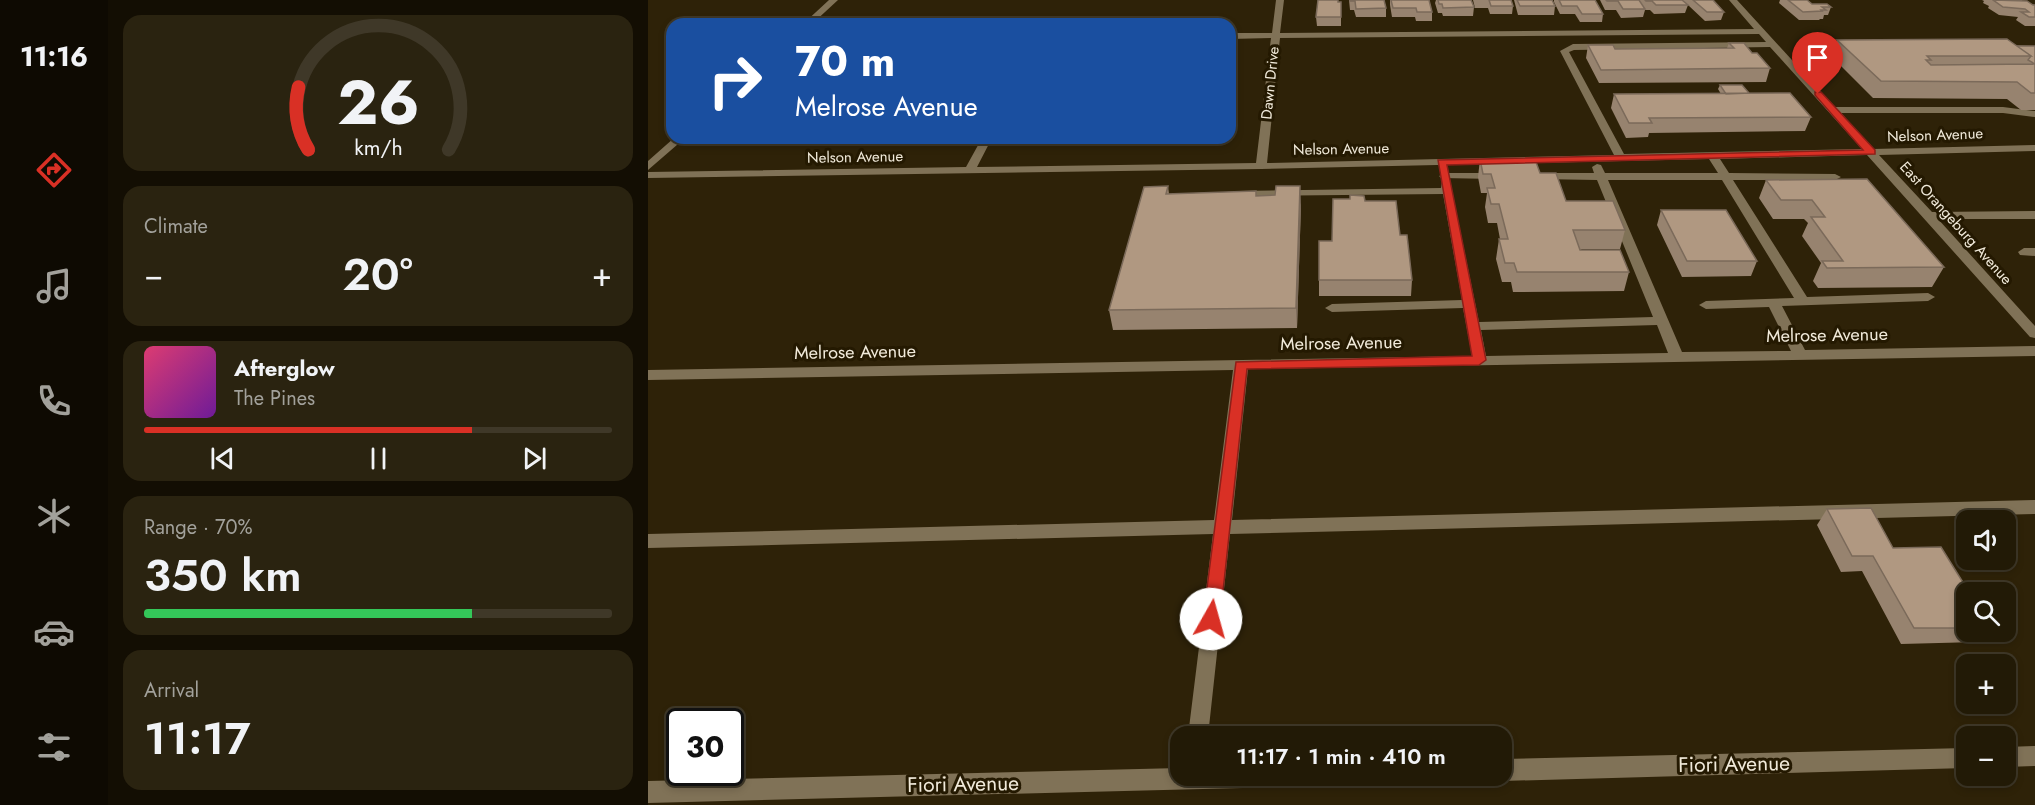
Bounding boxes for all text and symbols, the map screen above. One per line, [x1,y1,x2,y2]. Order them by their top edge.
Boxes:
text: 70 m [795,31,895,92]
pin [1792,32,1843,94]
text: 11:16 [20,37,88,76]
icon: arrive [1801,41,1834,74]
icon: right [696,42,774,120]
street label: Dawn Drive [1255,45,1285,121]
text: 26 [337,57,419,147]
text: Melrose Avenue [795,87,978,126]
street label: Nelson Avenue [1887,122,1984,148]
text: km/h [354,132,402,163]
street label: Nelson Avenue [1293,137,1390,161]
street label: Nelson Avenue [807,145,904,169]
icon: directions [33,149,75,191]
street label: East Orangeburg Avenue [1895,157,2018,290]
text: Climate [144,212,208,241]
text: 20° [342,242,413,307]
text: − [144,251,163,298]
text: + [592,251,612,298]
icon: music [33,265,75,307]
street label: Melrose Avenue [1766,321,1888,349]
street label: Melrose Avenue [1280,329,1402,357]
street label: Melrose Avenue [794,338,916,366]
text: Afterglow [234,352,335,384]
icon: phone [33,380,75,422]
text: The Pines [234,384,315,413]
icon: previous [206,442,239,475]
icon: pause [362,442,395,475]
icon: next [518,442,551,475]
icon: climate [33,495,75,537]
map controls [1956,510,2016,786]
button: sound [1956,510,2016,570]
text: Range · 70% [144,513,253,542]
text: 350 km [144,543,302,608]
button: search [1956,582,2016,642]
position arrow [1179,587,1243,651]
icon: car [33,611,75,653]
button: + [1956,654,2016,714]
text: Arrival [144,676,199,705]
text: 11:17 [144,706,251,771]
speed limit sign: 30 [666,708,744,786]
icon: filters [33,726,75,768]
button: − [1956,726,2016,786]
text: 11:17 · 1 min · 410 m [1236,740,1446,772]
street label: Fiori Avenue [1678,748,1790,780]
street label: Fiori Avenue [907,768,1019,800]

